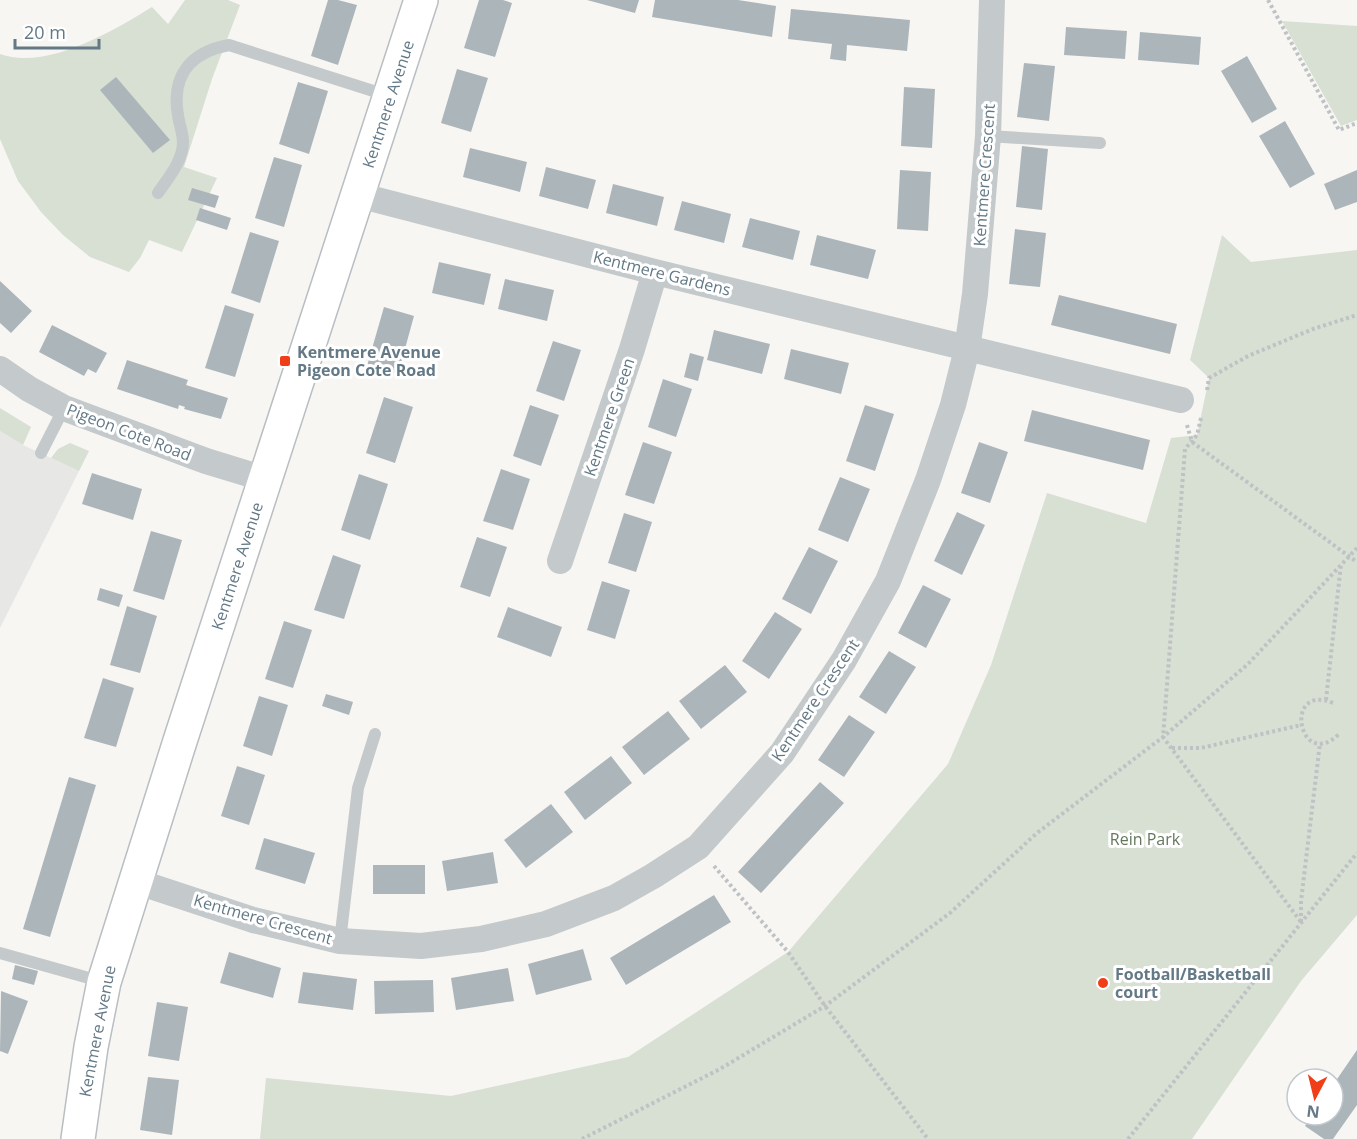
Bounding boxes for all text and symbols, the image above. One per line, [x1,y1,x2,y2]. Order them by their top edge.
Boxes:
scale bar [15,12,99,50]
text: 20 m [24,20,66,44]
street label: Kentmere Avenue [357,37,419,171]
street label: Kentmere Crescent [968,103,1000,247]
street label: Kentmere Gardens [591,245,733,301]
place label: Kentmere Avenue Pigeon Cote Road [297,341,441,381]
marker: Kentmere Avenue Pigeon Cote Road [278,354,292,368]
street label: Kentmere Green [578,355,640,479]
street label: Pigeon Cote Road [64,398,194,466]
street label: Kentmere Avenue [206,499,268,633]
street label: Kentmere Crescent [766,634,864,765]
park label: Rein Park [1110,828,1181,850]
street label: Kentmere Crescent [191,889,335,949]
street label: Kentmere Avenue [73,963,121,1099]
place label: Football/Basketball court [1115,963,1271,1003]
marker: Football/Basketball court [1096,976,1110,990]
north arrow [1285,1067,1345,1127]
text: N [1305,1100,1321,1124]

